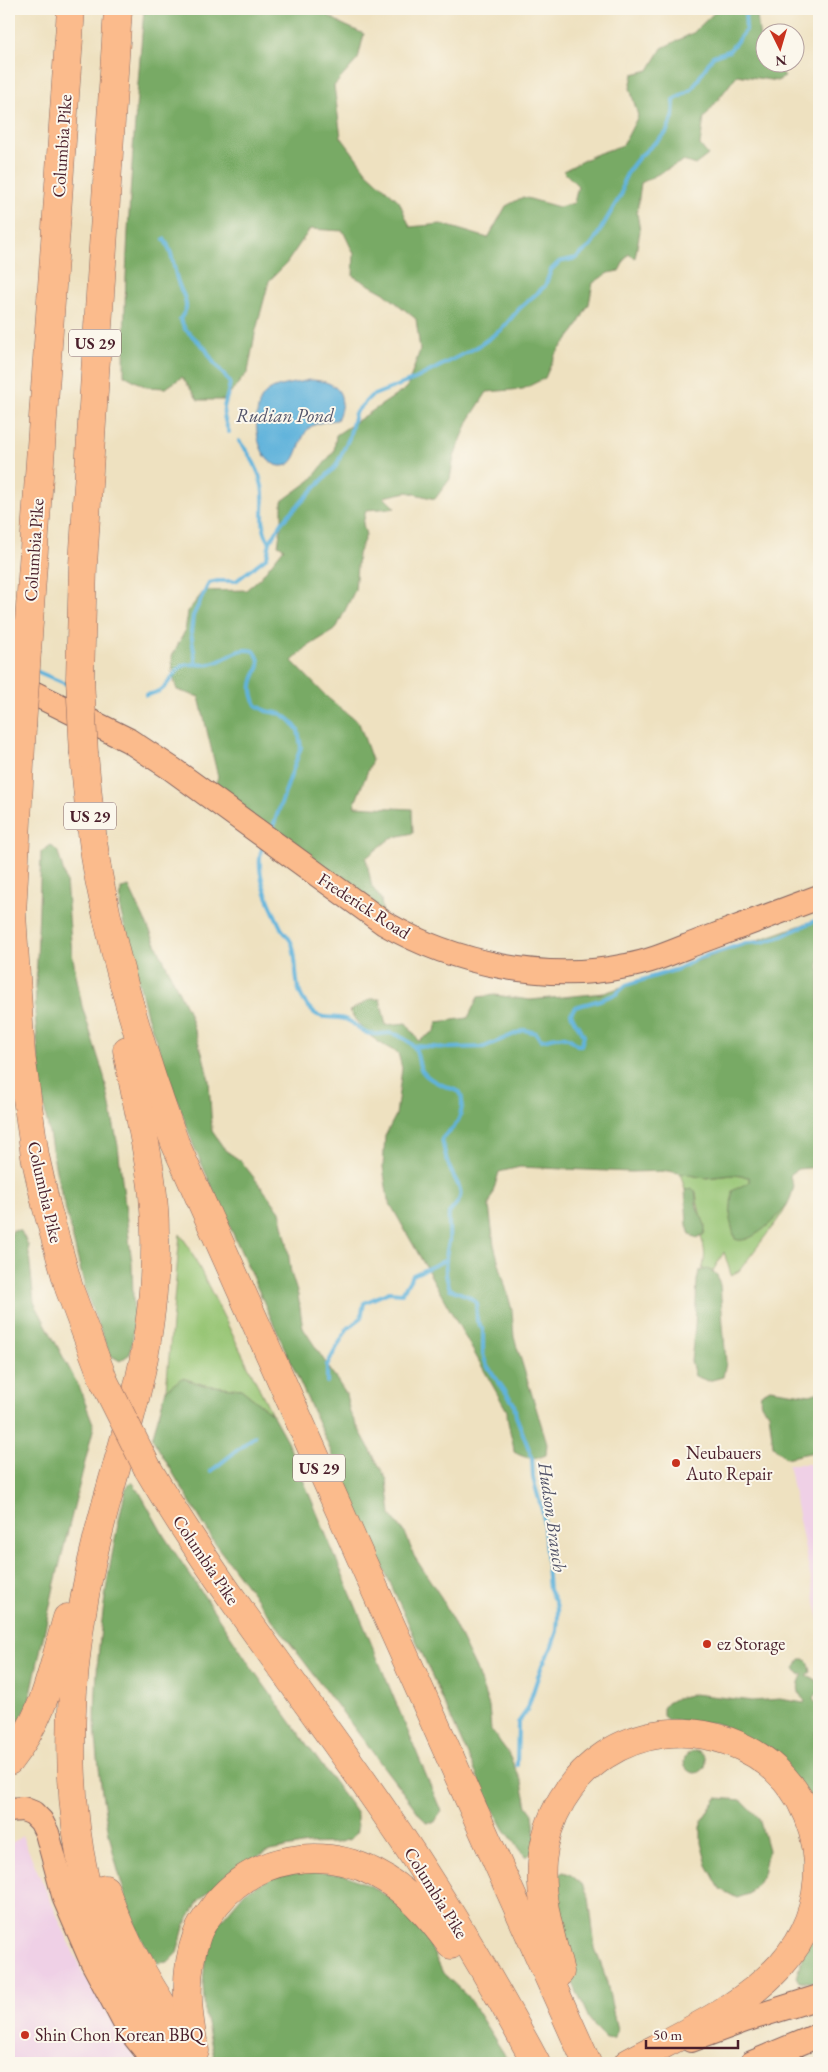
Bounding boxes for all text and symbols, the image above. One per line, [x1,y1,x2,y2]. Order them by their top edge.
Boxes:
north arrow [756,22,806,72]
text: N [774,51,788,70]
street label: Columbia Pike [46,94,77,198]
road number: US 29 [69,329,121,356]
water label: Rudian Pond [236,403,334,428]
street label: Columbia Pike [18,498,49,602]
road number: US 29 [64,802,116,829]
street label: Frederick Road [314,867,416,944]
street label: Columbia Pike [23,1139,68,1245]
place label: Neubauers Auto Repair [685,1441,773,1485]
road number: US 29 [293,1455,345,1482]
marker: Neubauers Auto Repair [670,1457,682,1469]
water label: Hudson Branch [532,1459,573,1574]
street label: Columbia Pike [168,1510,245,1609]
place label: ez Storage [717,1632,785,1655]
marker: ez Storage [701,1638,713,1650]
street label: Columbia Pike [399,1843,474,1943]
scale bar [646,2017,738,2049]
place label: Shin Chon Korean BBQ [35,2023,206,2046]
text: 50 m [653,2025,682,2044]
marker: Shin Chon Korean BBQ [19,2029,31,2041]

